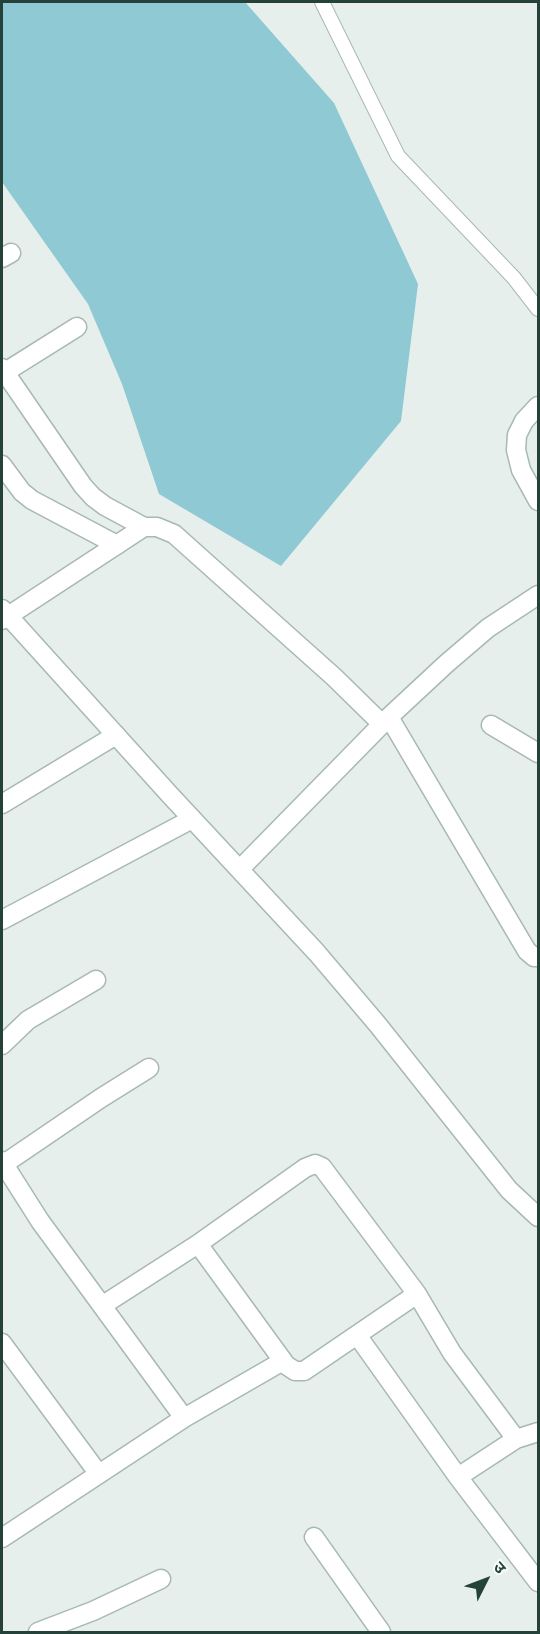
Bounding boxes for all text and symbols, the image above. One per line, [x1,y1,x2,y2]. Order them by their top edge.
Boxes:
north arrow [456,1550,516,1610]
text: उ [489,1558,510,1578]

